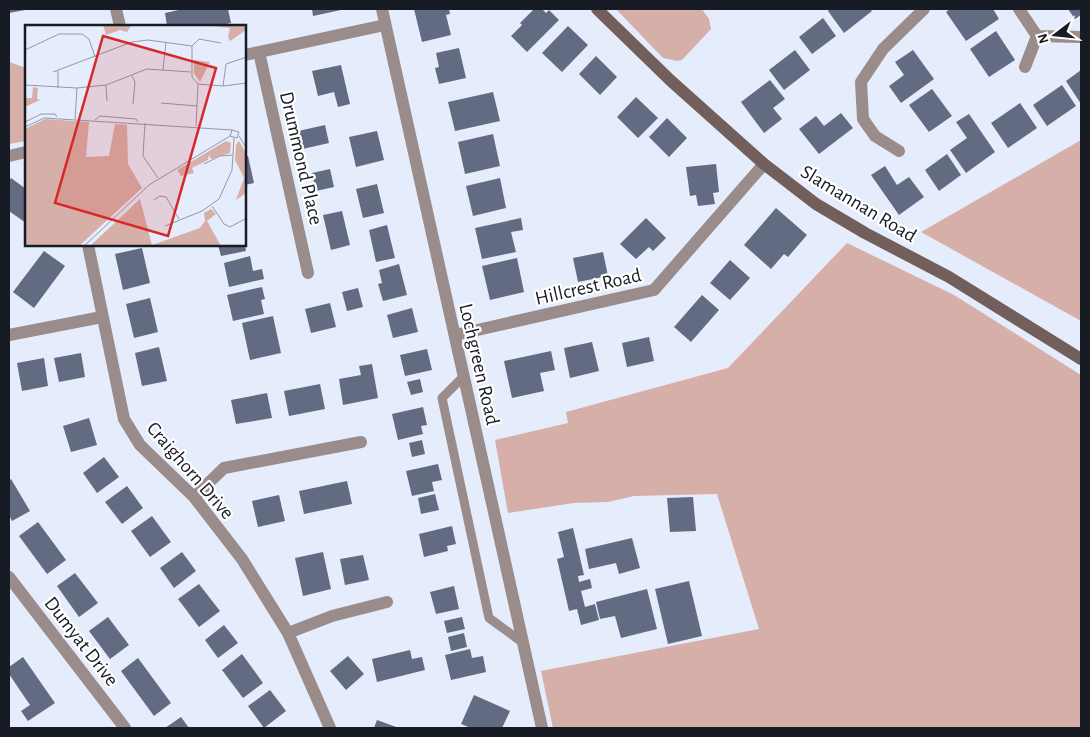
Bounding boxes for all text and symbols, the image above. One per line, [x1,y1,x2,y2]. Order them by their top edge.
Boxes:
north arrow [1030,10,1080,60]
inset map [25,25,246,246]
text: N [1035,32,1052,45]
street label: Drummond Place [276,90,326,227]
street label: Slamannan Road [797,162,920,246]
street label: Hillcrest Road [533,265,643,309]
street label: Lochgreen Road [455,302,503,427]
street label: Craighorn Drive [143,418,238,523]
street label: Dumyat Drive [40,593,122,690]

